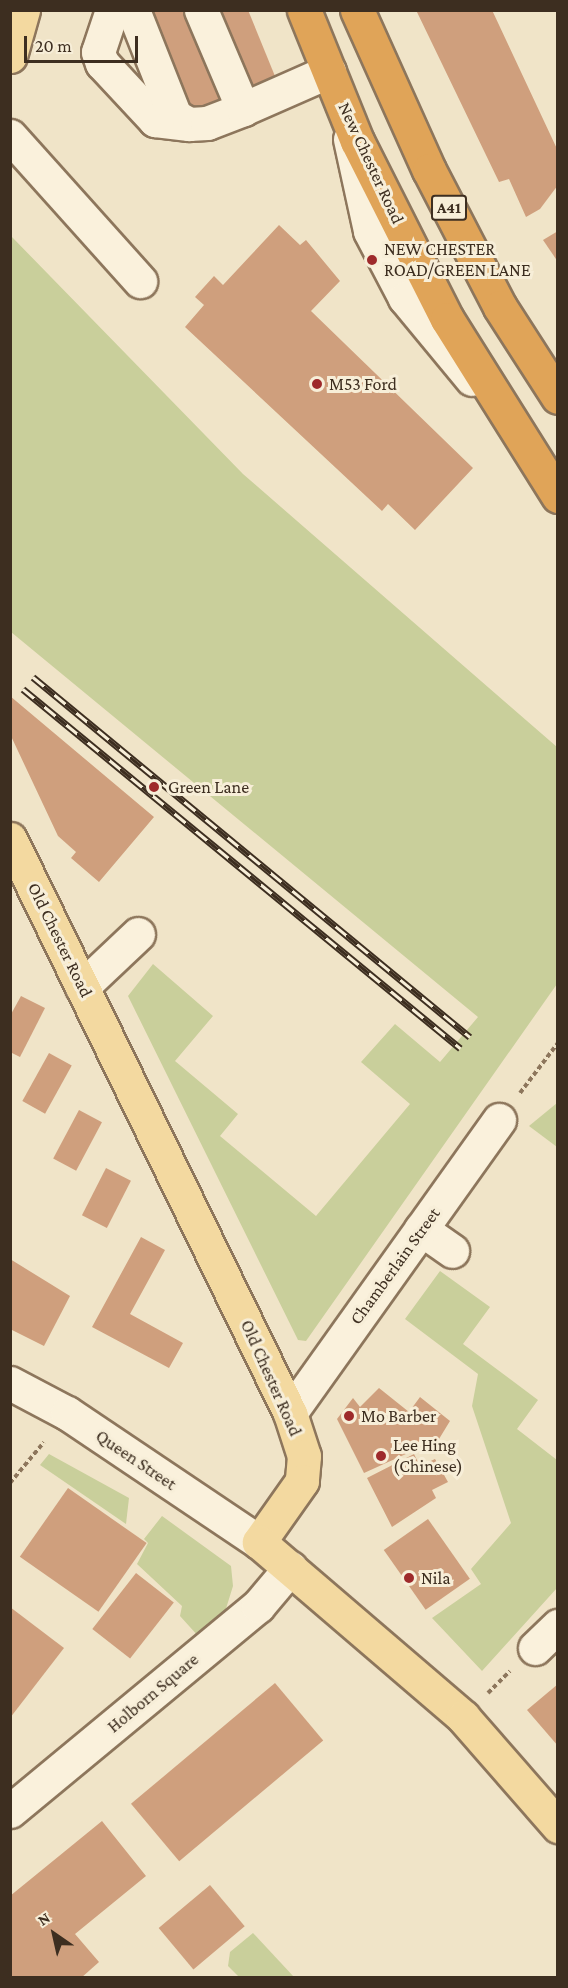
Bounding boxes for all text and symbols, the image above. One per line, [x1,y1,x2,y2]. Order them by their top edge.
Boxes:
scale bar [27,24,141,62]
text: 20 m [35,36,72,56]
street label: New Chester Road [333,99,409,227]
road number: A41 [431,195,467,221]
place label: NEW CHESTER ROAD/GREEN LANE [384,239,531,282]
marker: NEW CHESTER ROAD/GREEN LANE [365,253,379,267]
place label: M53 Ford [329,373,397,395]
marker: M53 Ford [310,377,324,391]
place label: Green Lane [168,776,249,798]
marker: Green Lane [145,778,163,796]
street label: Old Chester Road [23,879,97,1001]
street label: Chamberlain Street [345,1203,445,1329]
street label: Old Chester Road [236,1317,306,1439]
place label: Mo Barber [361,1405,436,1427]
marker: Mo Barber [342,1409,356,1423]
street label: Queen Street [92,1425,180,1495]
place label: Lee Hing (Chinese) [393,1435,463,1478]
marker: Lee Hing (Chinese) [374,1449,388,1463]
place label: Nila [421,1567,451,1589]
marker: Nila [402,1571,416,1585]
street label: Holborn Square [103,1649,203,1737]
north arrow [24,1904,84,1964]
text: N [34,1909,53,1929]

